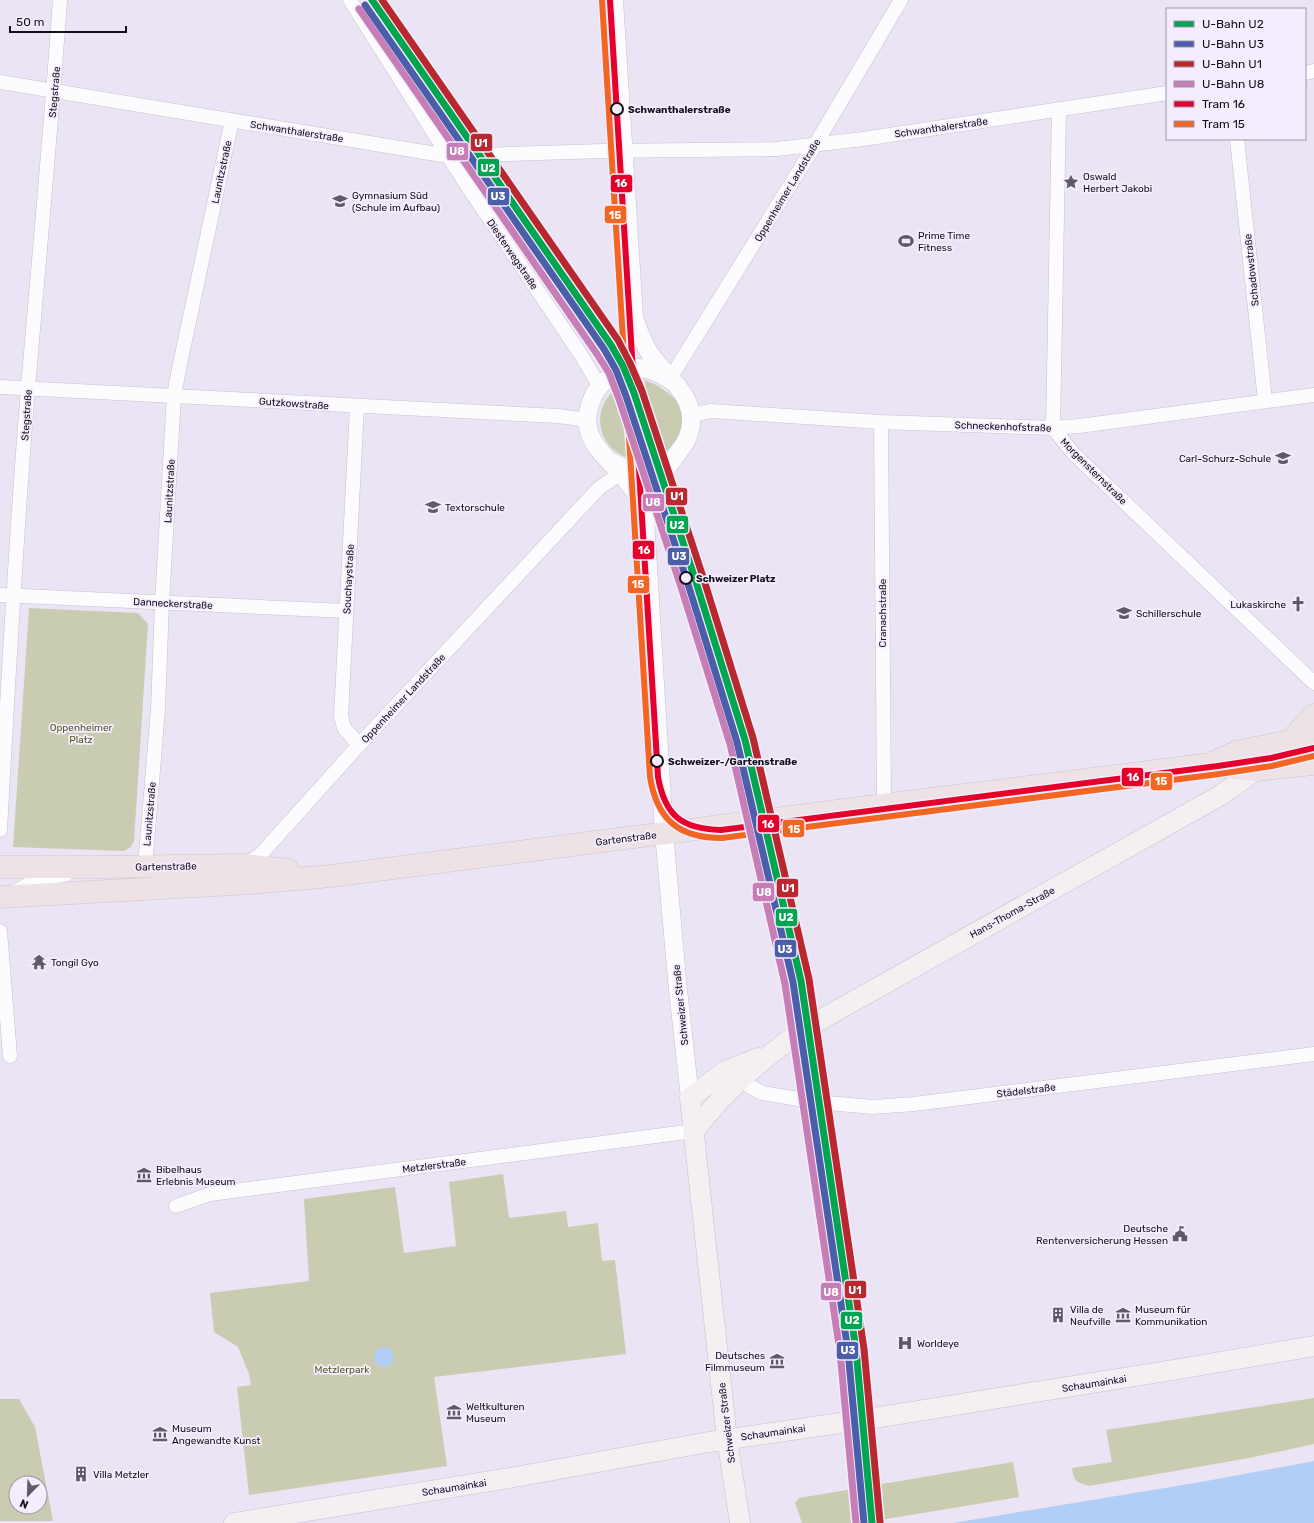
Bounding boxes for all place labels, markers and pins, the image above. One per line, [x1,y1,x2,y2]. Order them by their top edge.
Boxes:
marker: Schwanthalerstraße [610,102,624,116]
place label: Schwanthalerstraße [628,104,731,116]
place label: Oswald Herbert Jakobi [1083,171,1152,195]
place icon: Oswald Herbert Jakobi [1062,173,1080,191]
place label: Gymnasium Süd (Schule im Aufbau) [352,190,440,214]
school or university icon: Gymnasium Süd (Schule im Aufbau) [331,192,349,210]
place label: Prime Time Fitness [918,230,970,254]
sports icon: Prime Time Fitness [897,232,915,250]
school or university icon: Carl-Schurz-Schule [1274,449,1292,467]
place label: Carl-Schurz-Schule [1179,453,1271,465]
school or university icon: Textorschule [424,498,442,516]
place label: Textorschule [445,502,505,514]
marker: Schweizer Platz [679,571,693,585]
place label: Schweizer Platz [696,573,776,585]
church icon: Lukaskirche [1289,595,1307,613]
place label: Lukaskirche [1230,599,1286,611]
school or university icon: Schillerschule [1115,604,1133,622]
place label: Schillerschule [1136,608,1202,620]
marker: Schweizer-/Gartenstraße [650,754,664,768]
place label: Schweizer-/Gartenstraße [668,756,797,768]
temple icon: Tongil Gyo [30,953,48,971]
place label: Tongil Gyo [51,957,99,969]
place label: Bibelhaus Erlebnis Museum [156,1164,236,1188]
museum icon: Bibelhaus Erlebnis Museum [135,1166,153,1184]
place label: Deutsche Rentenversicherung Hessen [1036,1223,1168,1247]
public building icon: Deutsche Rentenversicherung Hessen [1171,1225,1189,1243]
place label: Villa de Neufville [1070,1304,1111,1328]
place label: Museum für Kommunikation [1135,1304,1207,1328]
building icon: Villa de Neufville [1049,1306,1067,1324]
museum icon: Museum für Kommunikation [1114,1306,1132,1324]
hospital icon: Worldeye [896,1334,914,1352]
place label: Worldeye [917,1338,959,1350]
place label: Deutsches Filmmuseum [705,1350,765,1374]
museum icon: Deutsches Filmmuseum [768,1352,786,1370]
place label: Weltkulturen Museum [466,1401,525,1425]
museum icon: Weltkulturen Museum [445,1403,463,1421]
place label: Museum Angewandte Kunst [172,1423,261,1447]
museum icon: Museum Angewandte Kunst [151,1425,169,1443]
building icon: Villa Metzler [72,1465,90,1483]
place label: Villa Metzler [93,1469,149,1481]

